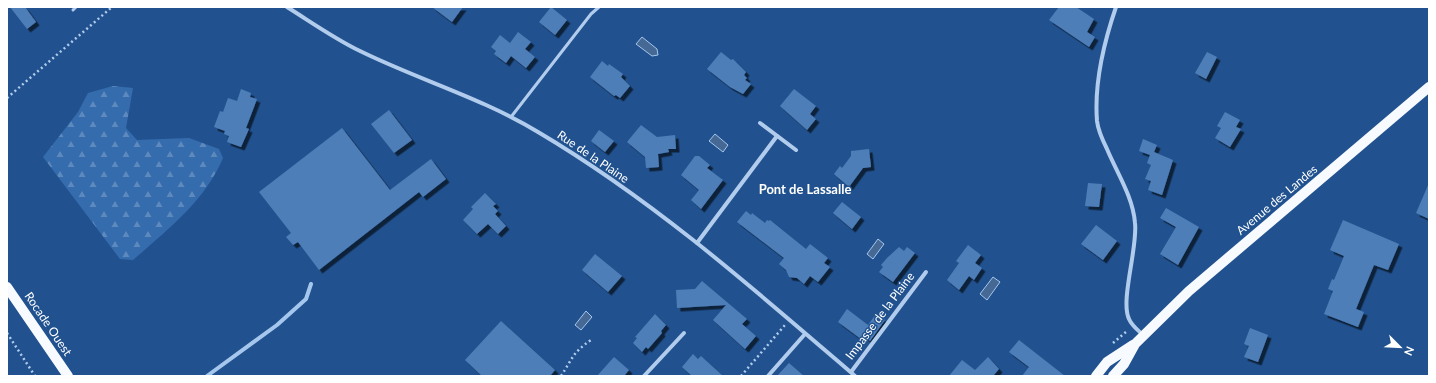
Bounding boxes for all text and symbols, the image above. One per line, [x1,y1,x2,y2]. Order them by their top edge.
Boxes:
street label: Rue de la Plaine [555,127,632,186]
street label: Avenue des Landes [1233,161,1320,238]
district label: Pont de Lassalle [759,181,851,197]
street label: Impasse de la Plaine [842,269,917,362]
street label: Rocade Ouest [22,289,76,359]
north arrow [1380,327,1420,367]
text: N [1402,345,1417,358]

